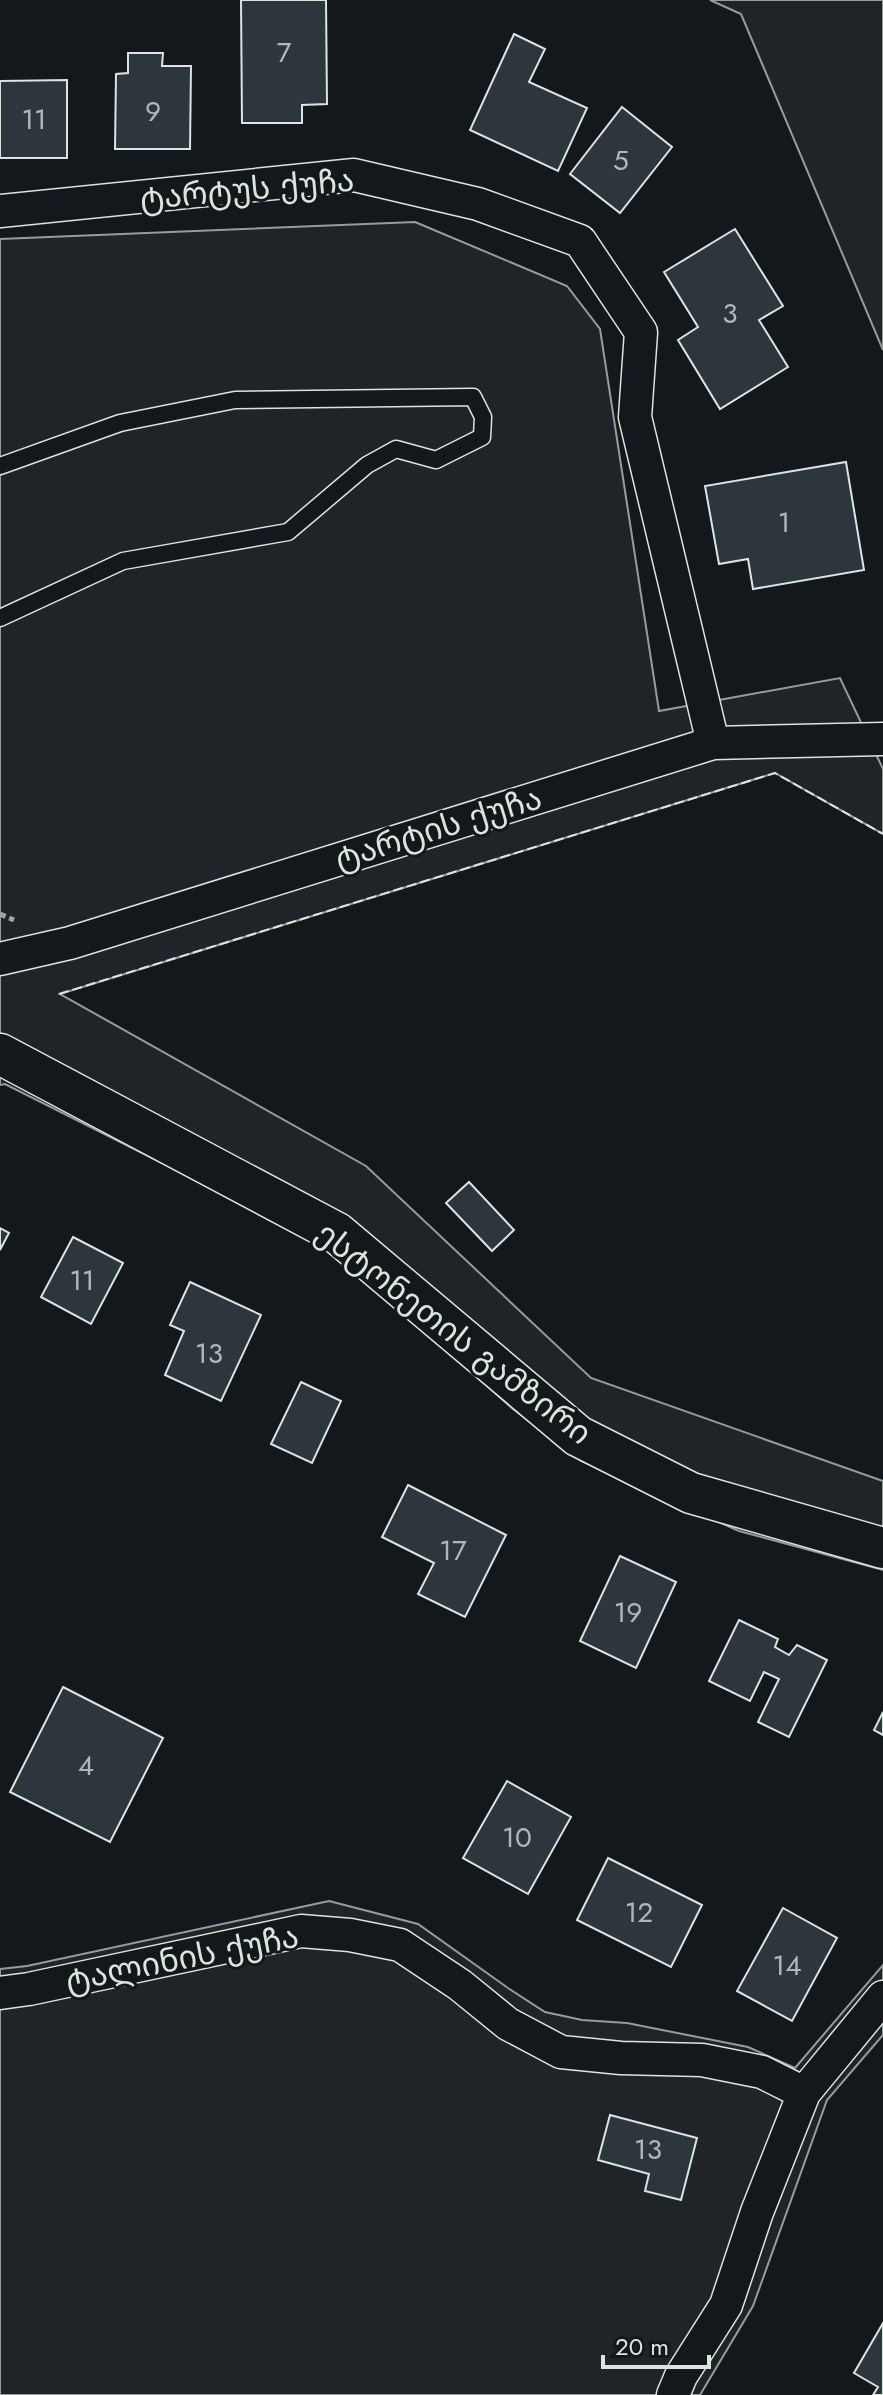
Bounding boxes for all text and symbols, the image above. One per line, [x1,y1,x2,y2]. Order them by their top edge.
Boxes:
house number: 7 [277,32,292,73]
house number: 9 [145,91,161,132]
house number: 11 [21,99,47,140]
house number: 5 [613,140,629,181]
street label: ტარტუს ქუჩა [138,157,356,221]
house number: 3 [722,293,738,334]
house number: 1 [778,502,790,543]
street label: ტარტის ქუჩა [329,775,547,881]
street label: ესტონეთის გამზირი [306,1210,602,1456]
house number: 11 [69,1260,95,1301]
house number: 13 [195,1333,223,1374]
house number: 17 [439,1530,467,1571]
house number: 19 [614,1592,642,1633]
house number: 4 [78,1745,94,1786]
house number: 10 [502,1817,532,1858]
house number: 12 [625,1892,653,1933]
street label: ტალინის ქუჩა [61,1913,303,2003]
house number: 14 [773,1945,801,1986]
house number: 13 [634,2129,662,2170]
scale bar [603,2319,709,2369]
text: 20 m [615,2329,669,2364]

